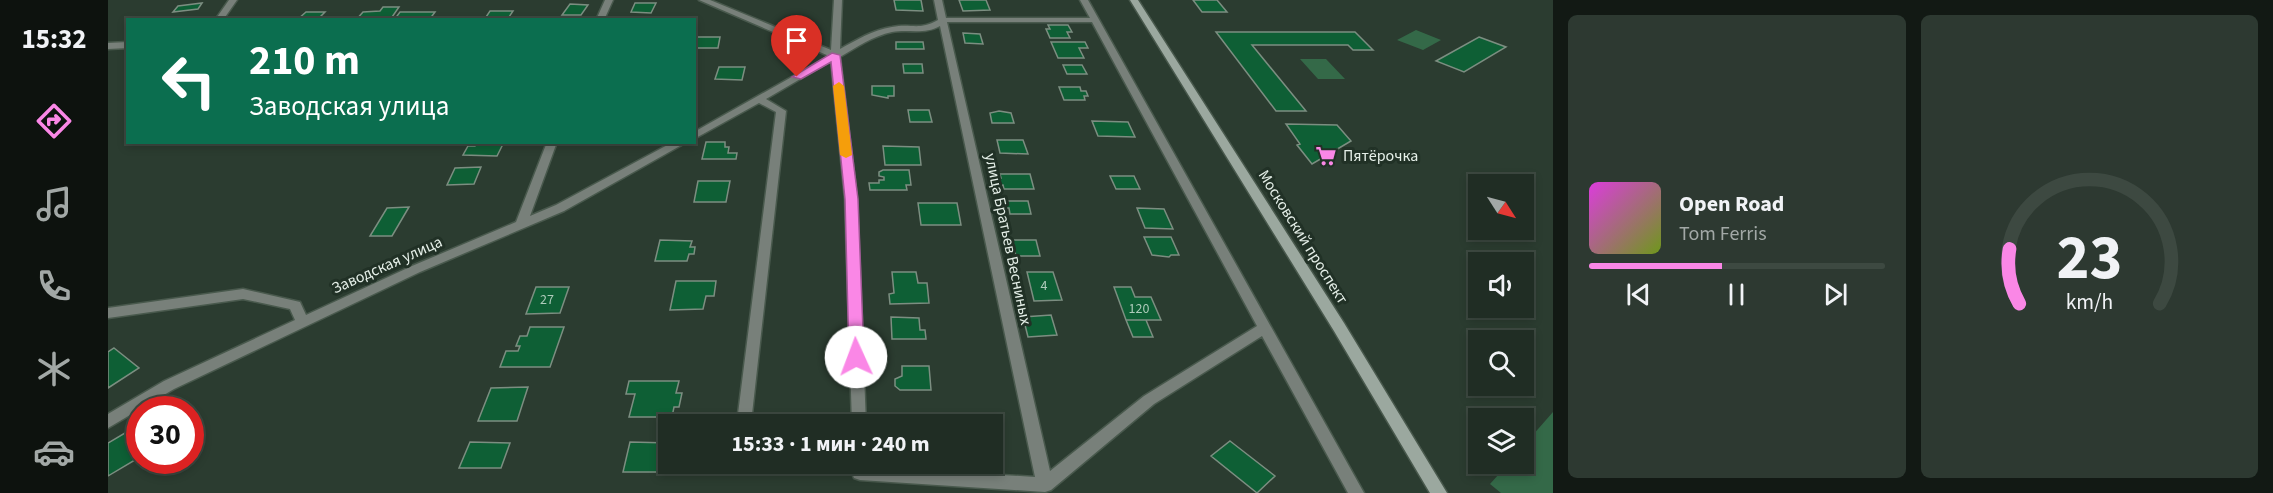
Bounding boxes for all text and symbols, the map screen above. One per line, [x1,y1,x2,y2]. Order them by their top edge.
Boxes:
pin [771,15,822,77]
text: 15:32 [21,20,87,59]
icon: arrive [780,24,813,57]
text: 210 m [249,31,360,91]
icon: left [150,42,228,120]
text: Заводская улица [249,87,449,126]
icon: directions [33,100,75,142]
supermarket icon: Пятёрочка [1314,144,1338,168]
place label: Пятёрочка [1343,145,1418,167]
street label: улица Братьев Весниных [979,151,1037,327]
street label: Московский проспект [1253,166,1353,308]
north arrow [1468,174,1534,240]
map controls [1468,174,1534,474]
icon: music [33,183,75,225]
text: Open Road [1679,188,1784,220]
text: 23 [2056,214,2122,303]
text: Tom Ferris [1679,220,1767,248]
street label: Заводская улица [328,231,446,299]
button: sound [1468,252,1534,318]
icon: phone [33,265,75,307]
house number: 4 [1041,276,1048,296]
icon: previous [1622,278,1655,311]
icon: pause [1720,278,1753,311]
icon: next [1819,278,1852,311]
text: km/h [2065,287,2113,318]
house number: 27 [540,290,554,310]
house number: 120 [1129,299,1149,319]
position arrow [824,325,888,389]
button: search [1468,330,1534,396]
icon: climate [33,348,75,390]
speed limit sign: 30 [126,396,204,474]
button: layers [1468,408,1534,474]
text: 15:33 · 1 мин · 240 m [731,428,930,460]
icon: car [33,431,75,473]

